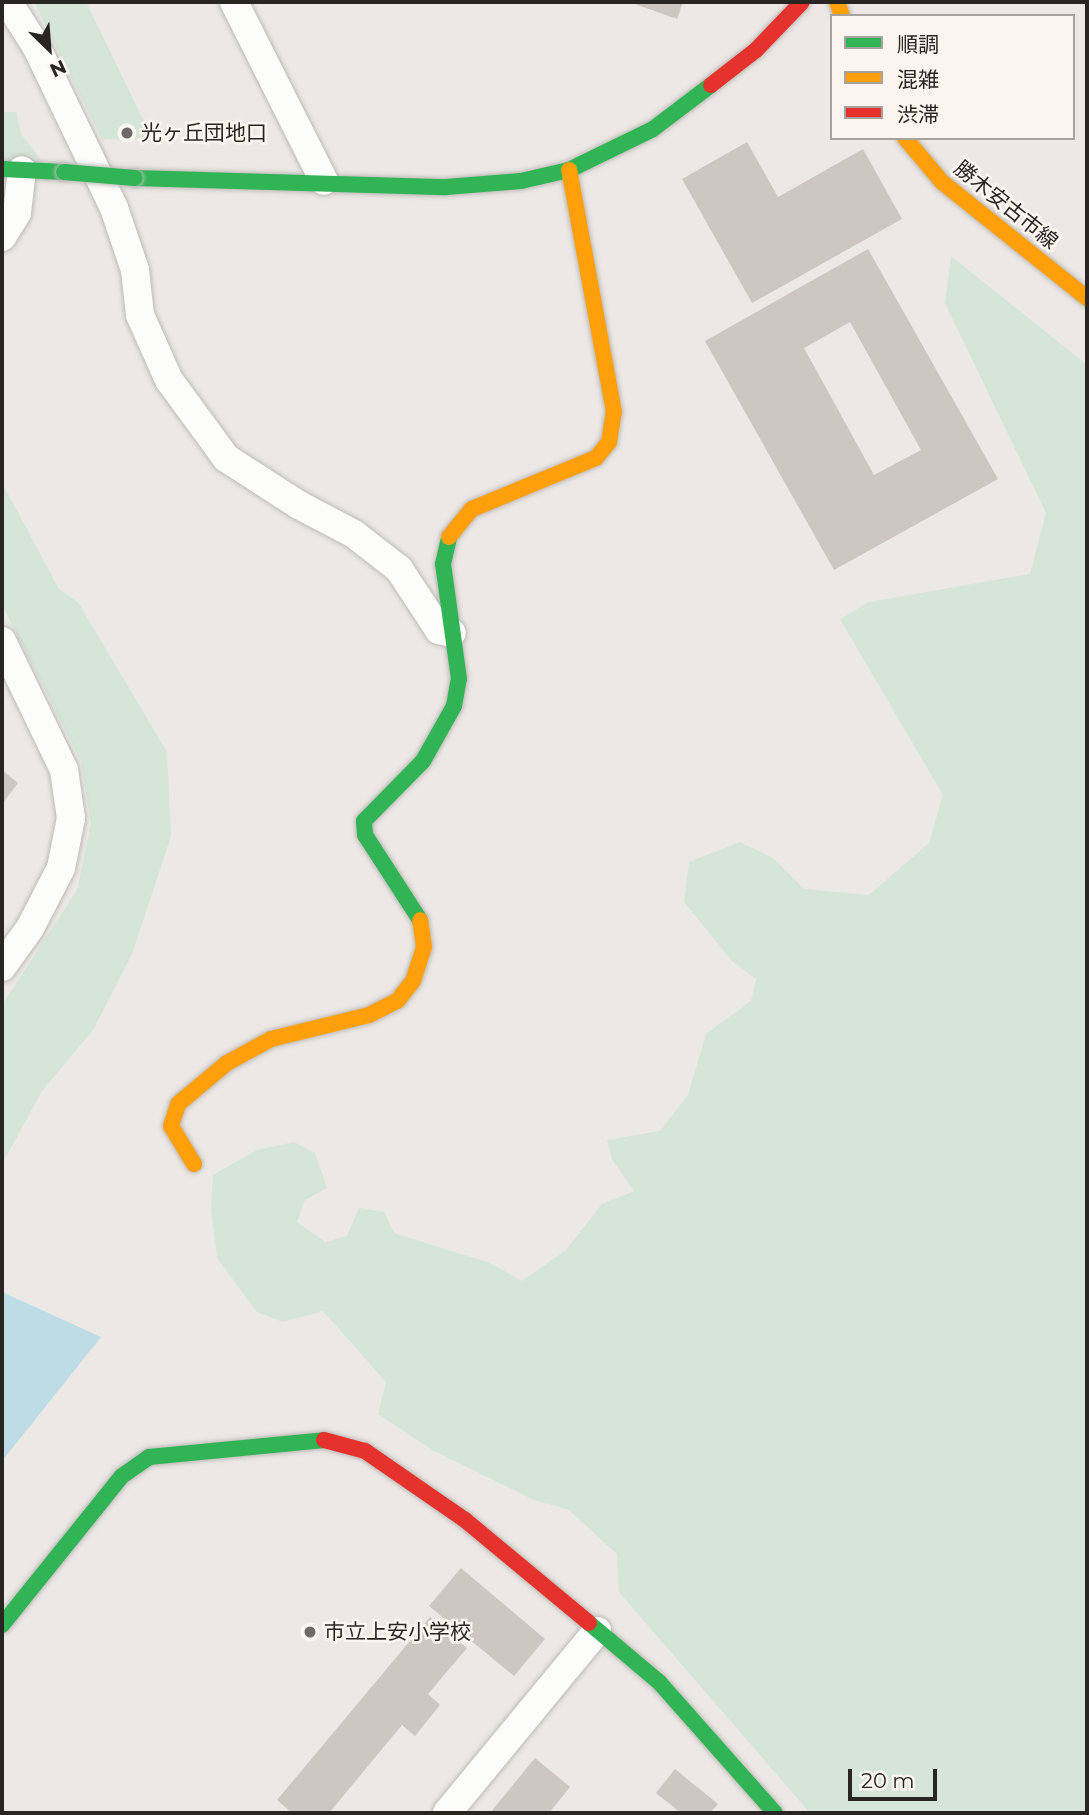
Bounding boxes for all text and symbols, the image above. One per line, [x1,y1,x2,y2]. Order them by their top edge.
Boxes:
north arrow [14,14,84,84]
legend [830,14,1075,140]
text: 順調 [897,32,939,57]
text: N [46,55,70,82]
text: 混雑 [897,67,939,92]
text: 渋滞 [897,102,939,127]
place label: 光ヶ丘団地口 [141,120,267,146]
marker: 光ヶ丘団地口 [119,125,135,141]
street label: 勝木安古市線 [949,156,1063,254]
place label: 市立上安小学校 [324,1619,471,1645]
marker: 市立上安小学校 [302,1624,318,1640]
scale bar [851,1756,940,1800]
text: 20 m [861,1768,915,1793]

